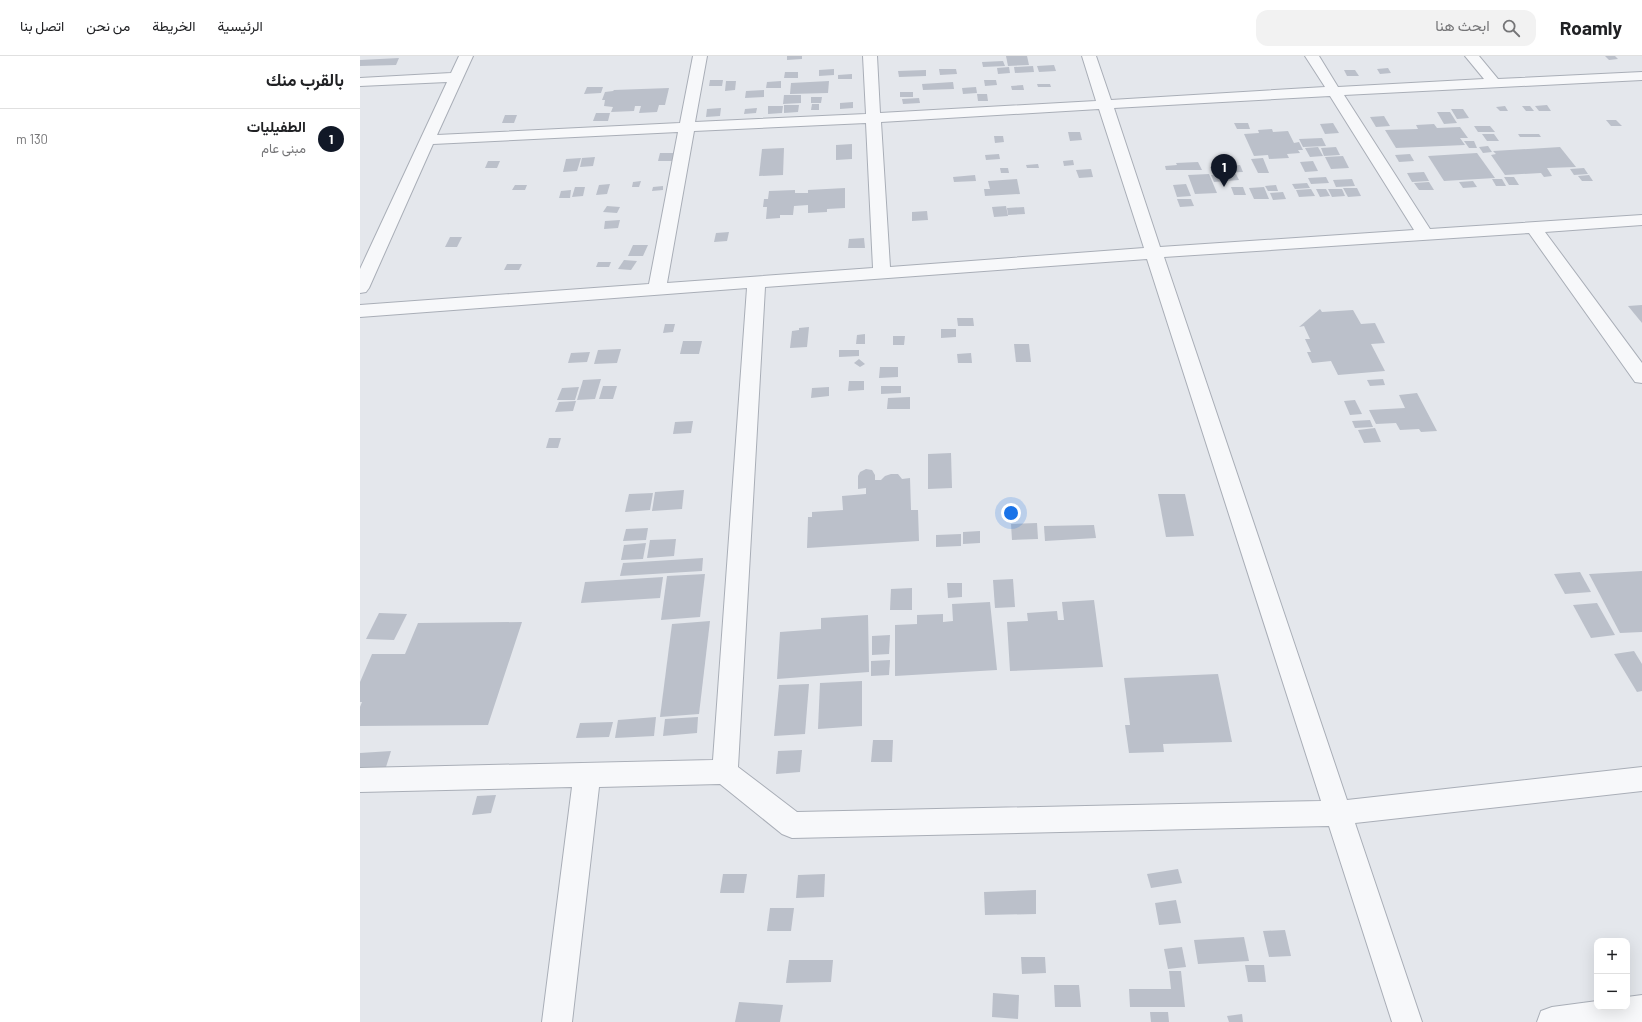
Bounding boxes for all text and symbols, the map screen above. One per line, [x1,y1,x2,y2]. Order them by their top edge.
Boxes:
search box [1256,10,1536,46]
text: ابحث هنا [1435,16,1490,34]
text: Roamly [1560,16,1622,39]
text: اتصل بنا [20,17,64,34]
text: من نحن [86,17,130,34]
text: الخريطة [152,17,196,34]
text: الرئيسية [218,17,263,34]
icon: search [1500,17,1522,39]
text: بالقرب منك [266,69,344,89]
text: الطفيليات [247,117,306,135]
text: 130 m [16,131,48,147]
text: 1 [329,131,333,147]
text: مبنى عام [261,140,306,156]
pin: 1 [1211,154,1237,187]
your location [1001,503,1021,523]
map controls [1594,938,1630,1010]
button: + [1594,938,1630,974]
button: − [1594,974,1630,1010]

